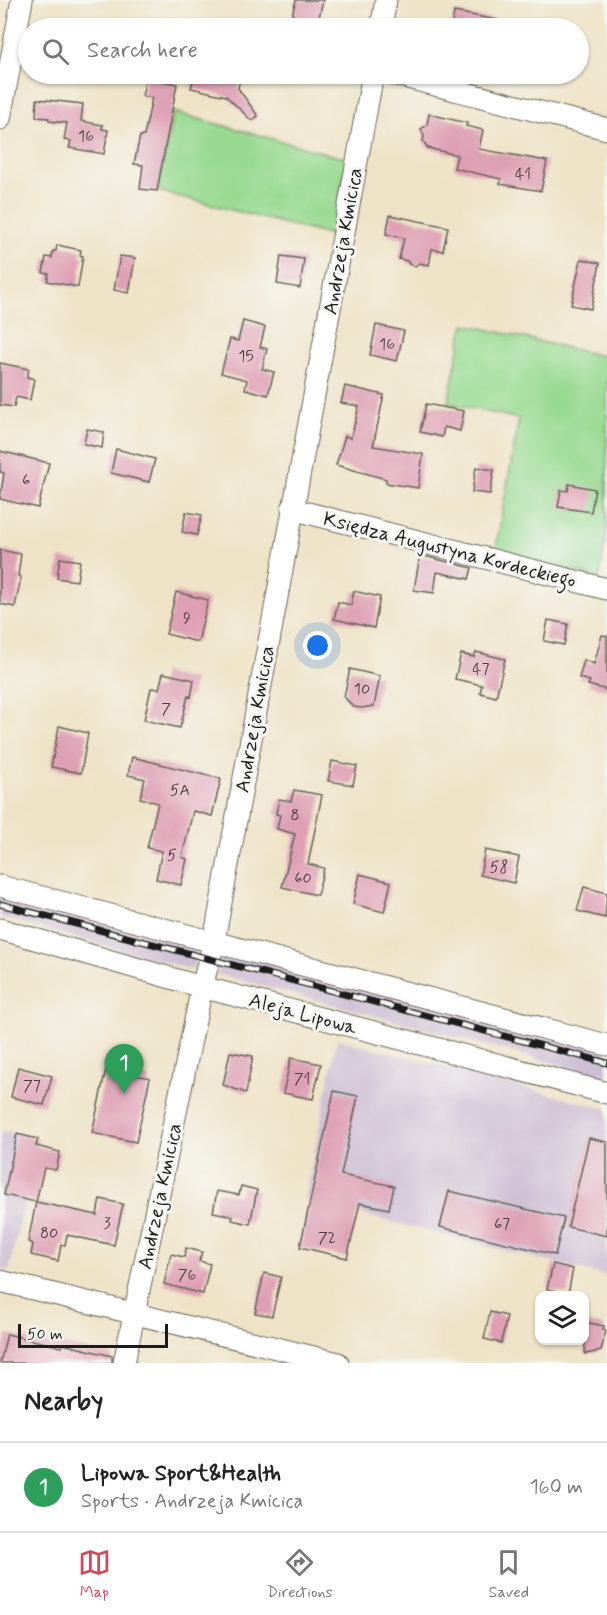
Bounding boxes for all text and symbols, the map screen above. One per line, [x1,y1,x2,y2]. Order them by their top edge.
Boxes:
search box [18,18,589,84]
icon: search [39,35,72,68]
text: Search here [87,37,198,65]
house number: 16 [78,126,94,147]
house number: 41 [515,164,531,185]
street label: Andrzeja Kmicica [317,166,370,317]
house number: 16 [379,334,395,355]
house number: 15 [238,346,254,367]
house number: 6 [22,470,30,491]
street label: Księdza Augustyna Kordeckiego [320,506,579,597]
house number: 9 [183,608,191,629]
your location [303,631,332,660]
street label: Andrzeja Kmicica [229,644,282,795]
house number: 47 [472,659,490,680]
house number: 10 [354,679,370,700]
house number: 7 [161,699,171,720]
house number: 5A [170,780,190,801]
house number: 8 [290,805,300,826]
house number: 5 [167,845,177,866]
house number: 58 [490,857,508,878]
house number: 60 [294,868,312,889]
street label: Aleja Lipowa [246,987,360,1042]
pin: 1 [104,1044,144,1094]
house number: 71 [294,1069,310,1090]
house number: 77 [23,1076,41,1097]
street label: Andrzeja Kmicica [132,1121,189,1272]
house number: 3 [103,1213,111,1234]
house number: 67 [494,1214,510,1235]
house number: 80 [40,1223,58,1244]
house number: 72 [318,1228,336,1249]
house number: 76 [178,1265,196,1286]
map controls [535,1291,589,1345]
button: layers [535,1291,589,1345]
scale bar [18,1321,168,1348]
text: 50 m [27,1324,63,1345]
text: Nearby [24,1385,103,1419]
text: Lipowa Sport&Health [81,1460,281,1488]
text: 1 [39,1474,48,1501]
text: 160 m [530,1474,583,1501]
text: Sports · Andrzeja Kmicica [81,1488,303,1515]
tab: Map [78,1546,111,1603]
tab: Directions [267,1546,333,1603]
tab: Saved [489,1546,529,1603]

